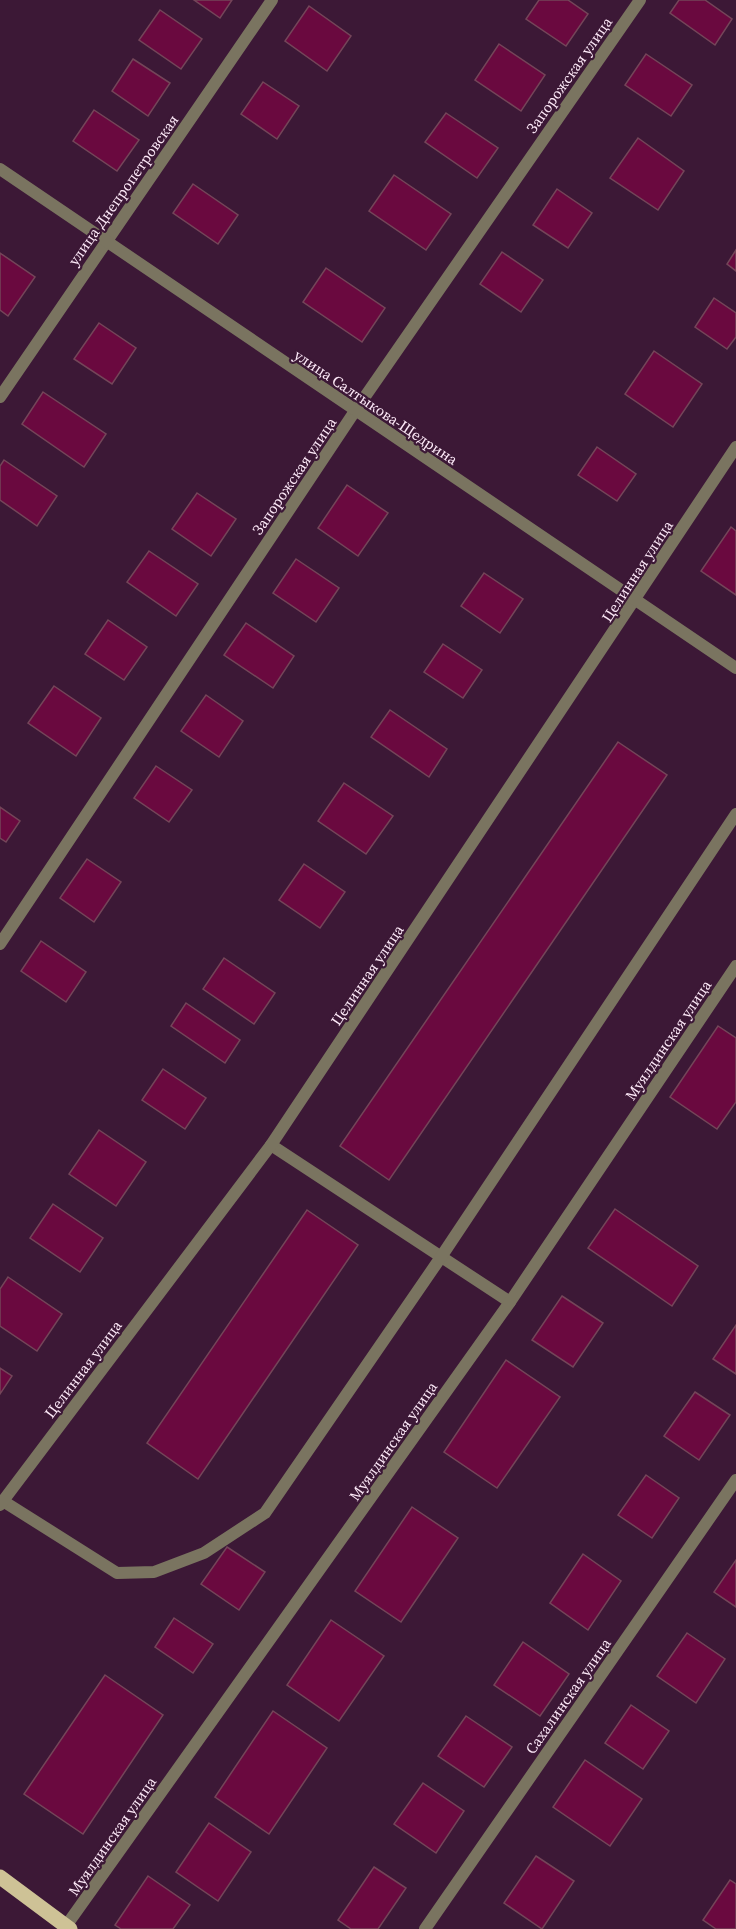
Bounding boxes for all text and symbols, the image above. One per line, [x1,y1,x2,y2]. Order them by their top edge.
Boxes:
street label: Запорожская улица [521,12,617,137]
street label: улица Днепропетровская [63,110,183,270]
street label: улица Салтыкова-Щедрина [290,344,462,470]
street label: Запорожская улица [247,413,341,539]
street label: Целинная улица [596,516,678,626]
street label: Целинная улица [325,920,409,1030]
street label: Муялдинская улица [620,975,716,1104]
street label: Целинная улица [39,1316,127,1422]
street label: Муялдинская улица [344,1377,442,1505]
street label: Сахалинская улица [520,1634,616,1758]
street label: Муялдинская улица [63,1772,161,1900]

